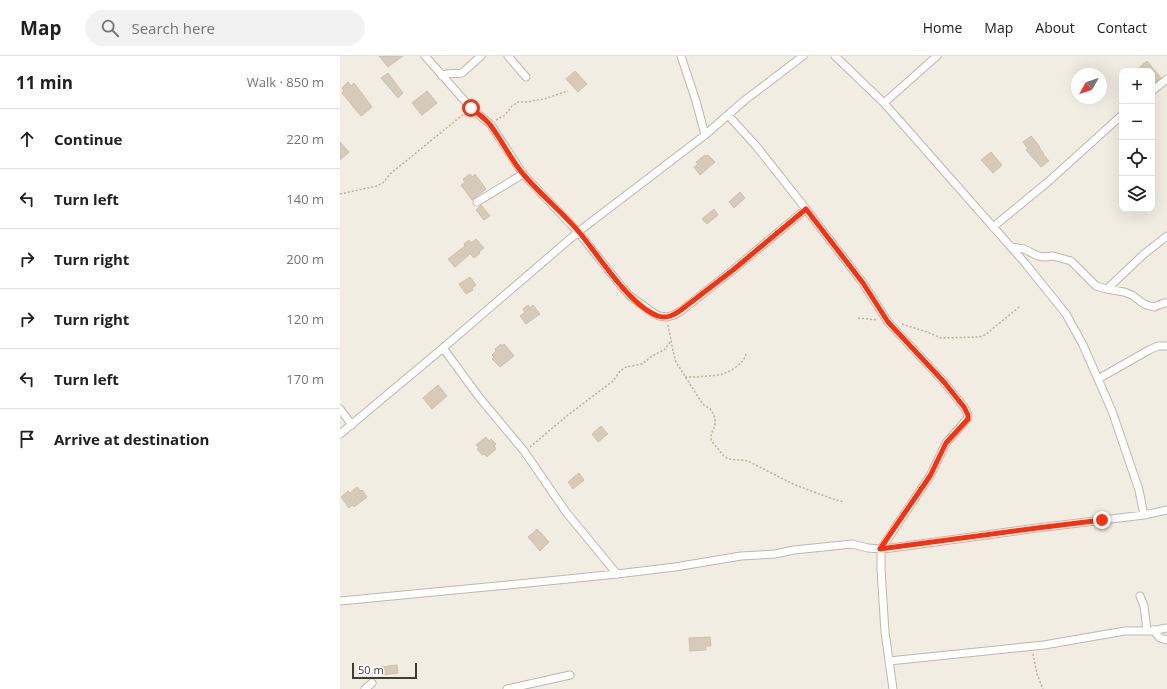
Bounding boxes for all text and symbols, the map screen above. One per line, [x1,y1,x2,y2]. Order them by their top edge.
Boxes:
search box [85,10,365,46]
text: Map [20,15,61,41]
icon: search [99,17,121,39]
text: Search here [131,18,215,38]
text: Home [923,18,962,37]
text: Map [984,18,1013,37]
text: About [1035,18,1075,37]
text: Contact [1097,18,1147,37]
north arrow [1071,68,1107,104]
map controls [1119,68,1155,212]
button: + [1119,68,1155,104]
text: 11 min [16,71,73,94]
text: Walk · 850 m [247,73,324,91]
route start [462,99,480,117]
button: − [1119,104,1155,140]
icon: ahead [16,128,38,150]
text: Continue [54,129,122,149]
text: 220 m [286,130,324,148]
button: locate [1119,140,1155,176]
button: layers [1119,176,1155,212]
icon: left [16,188,38,210]
text: Turn left [54,189,119,209]
text: 140 m [286,190,324,208]
icon: right [16,248,38,270]
text: Turn right [54,249,129,269]
text: 200 m [286,250,324,268]
icon: right [16,308,38,330]
text: Turn right [54,309,129,329]
text: 120 m [286,310,324,328]
icon: left [16,368,38,390]
text: Turn left [54,369,119,389]
text: 170 m [286,370,324,388]
icon: arrive [16,428,38,450]
text: Arrive at destination [54,429,209,449]
route end [1093,511,1111,529]
scale bar [352,661,417,680]
text: 50 m [358,662,384,677]

